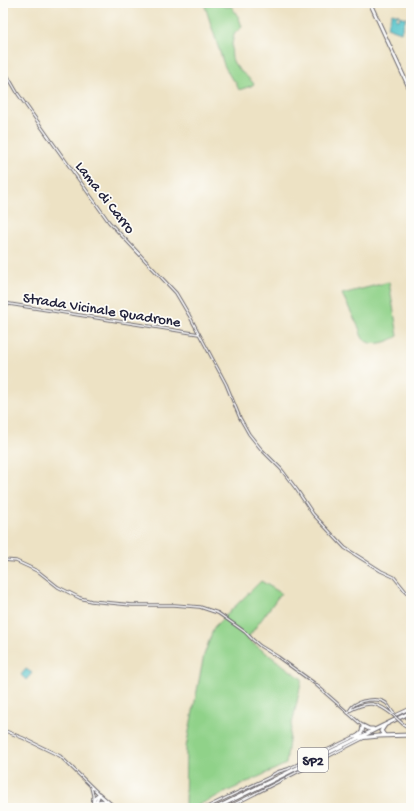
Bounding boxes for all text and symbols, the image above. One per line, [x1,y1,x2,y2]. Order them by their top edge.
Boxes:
street label: Lama di Carro [71,158,138,238]
street label: Strada Vicinale Quadrone [21,290,182,332]
road number: SP2 [298,748,328,772]

